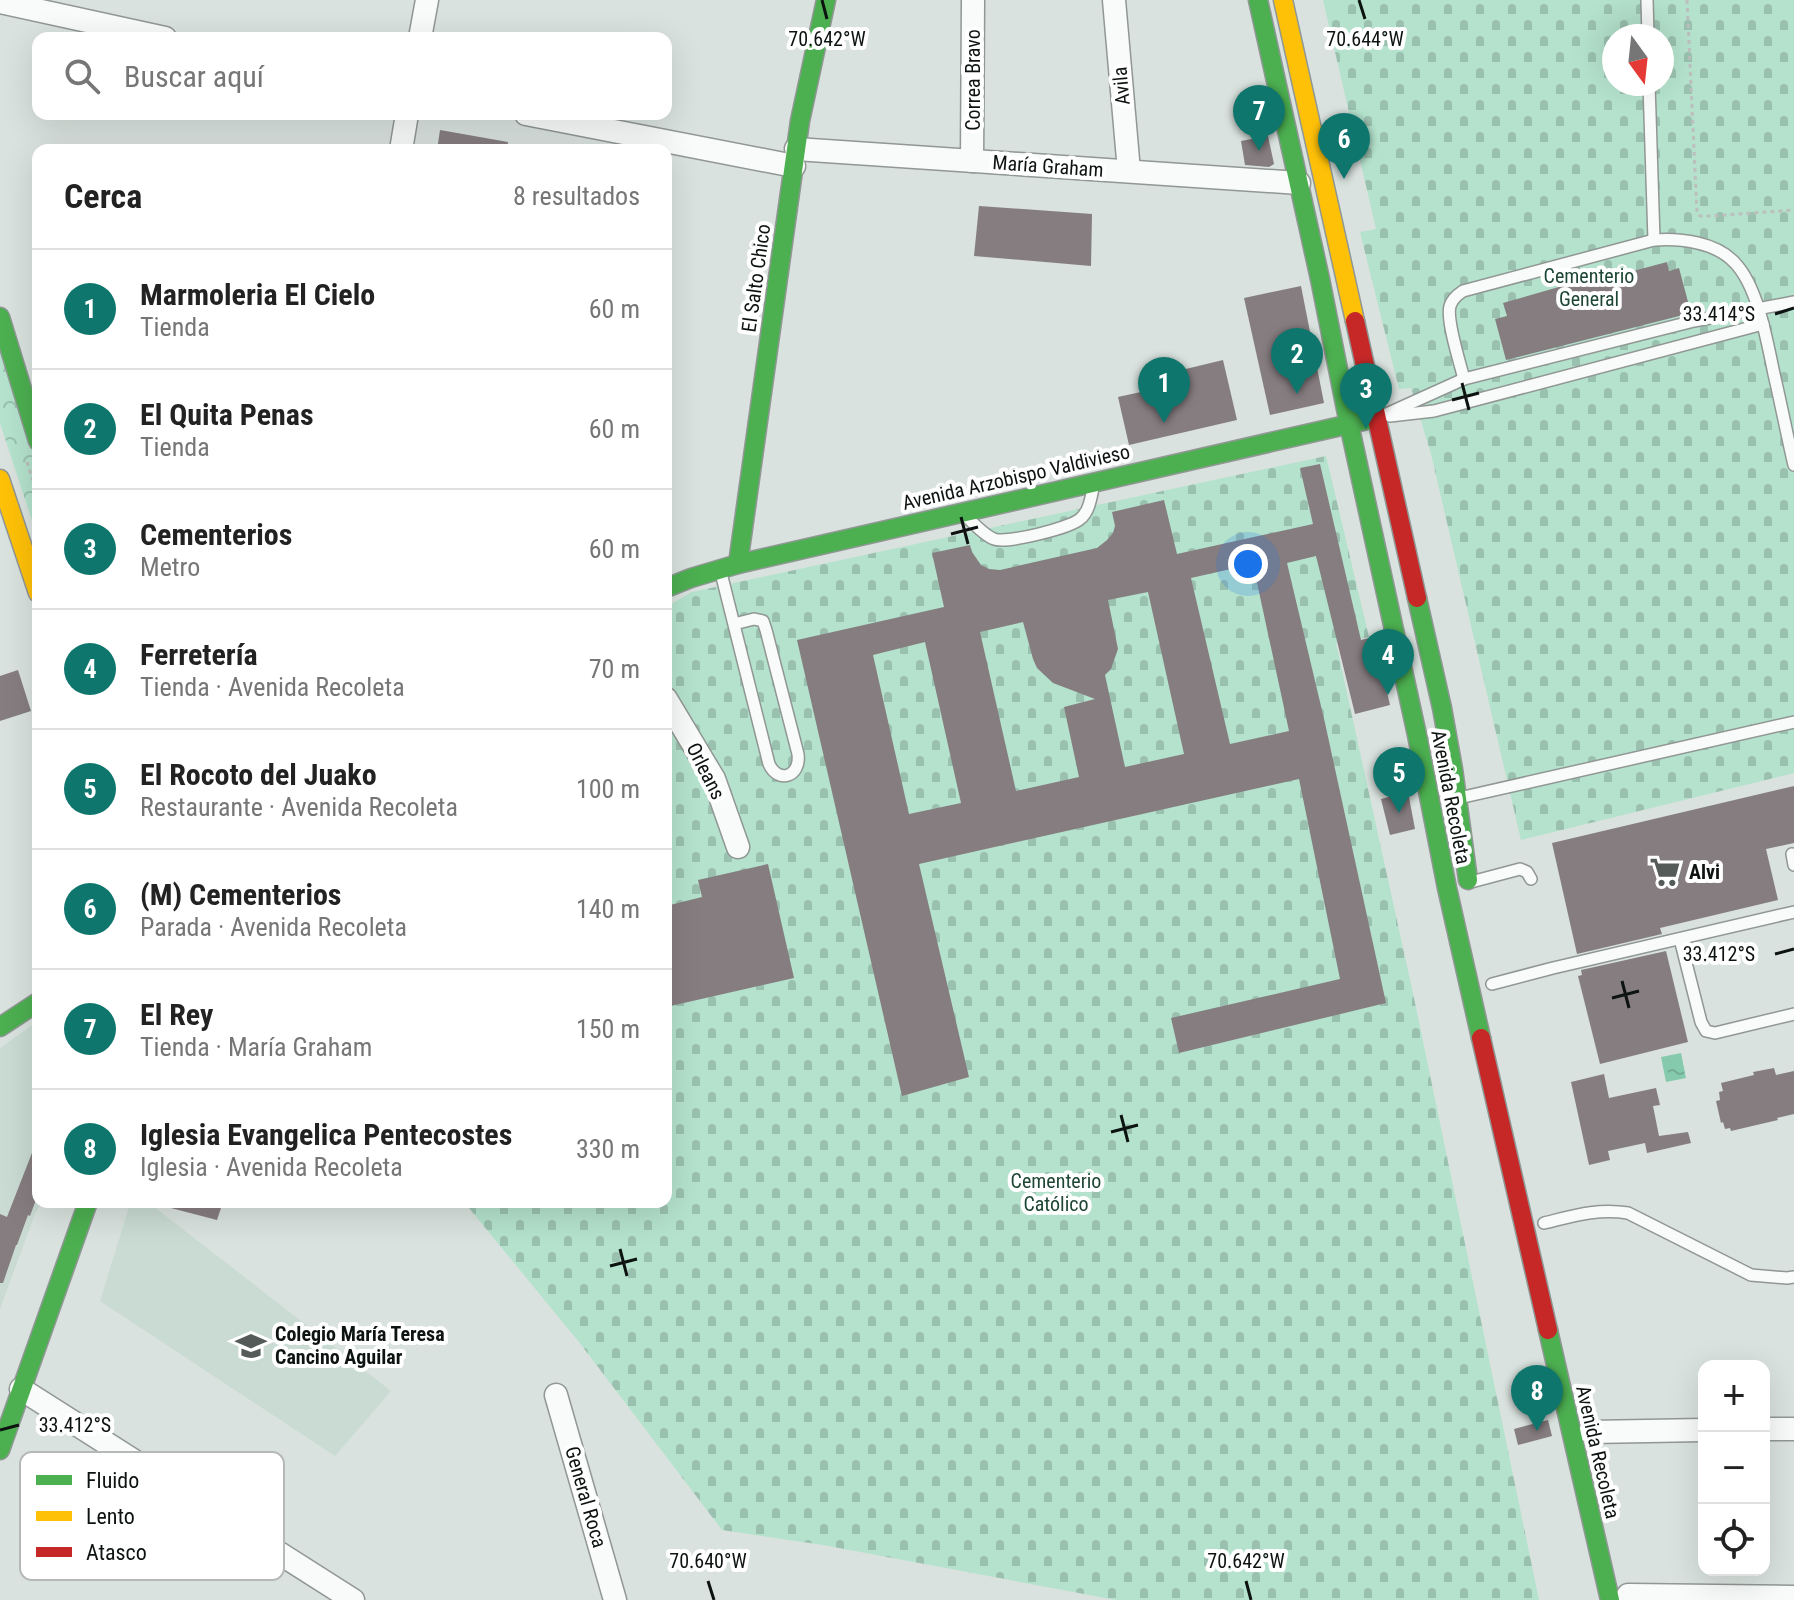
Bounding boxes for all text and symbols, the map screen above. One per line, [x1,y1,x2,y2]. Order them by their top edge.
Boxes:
north arrow [1602,24,1674,96]
text: 70.642°W [788,27,866,51]
text: 70.644°W [1326,27,1404,51]
street label: Correa Bravo [961,29,985,131]
search box [32,32,672,120]
icon: search [60,54,104,98]
text: Buscar aquí [124,59,264,94]
street label: Avila [1107,66,1135,106]
pin: 7 [1233,85,1285,151]
pin: 6 [1318,113,1370,179]
street label: María Graham [992,150,1104,182]
text: Cerca [64,176,142,216]
text: 8 resultados [513,181,640,211]
street label: El Salto Chico [737,222,775,334]
park label: Cementerio General [1544,264,1634,311]
text: Marmoleria El Cielo [140,277,375,312]
text: 1 [83,294,97,324]
text: 60 m [589,294,640,324]
text: 33.414°S [1683,302,1755,326]
text: Tienda [140,312,210,342]
pin: 2 [1271,328,1323,394]
pin: 1 [1138,357,1190,423]
pin: 3 [1340,363,1392,429]
text: El Quita Penas [140,397,314,432]
text: 2 [83,414,97,444]
text: 60 m [589,414,640,444]
text: Tienda [140,432,210,462]
street label: Avenida Arzobispo Valdivieso [900,439,1132,515]
text: Cementerios [140,517,292,552]
text: 3 [83,534,97,564]
text: 60 m [589,534,640,564]
your location [1228,544,1268,584]
text: Metro [140,552,200,582]
pin: 4 [1362,629,1414,695]
text: Ferretería [140,637,258,672]
text: 4 [83,654,97,684]
text: 70 m [589,654,640,684]
text: Tienda · Avenida Recoleta [140,672,405,702]
street label: Avenida Recoleta [1426,728,1476,866]
street label: Orleans [682,739,730,803]
pin: 5 [1373,747,1425,813]
text: El Rocoto del Juako [140,757,377,792]
text: 5 [83,774,97,804]
text: 100 m [576,774,640,804]
text: Restaurante · Avenida Recoleta [140,792,458,822]
supermarket icon: Alvi [1648,855,1682,889]
place label: Alvi [1689,860,1720,884]
text: (M) Cementerios [140,877,342,912]
text: 6 [83,894,97,924]
text: 140 m [576,894,640,924]
text: Parada · Avenida Recoleta [140,912,407,942]
text: 33.412°S [1683,942,1755,966]
text: El Rey [140,997,213,1032]
text: 7 [83,1014,97,1044]
text: 150 m [576,1014,640,1044]
text: Tienda · María Graham [140,1032,372,1062]
text: Iglesia Evangelica Pentecostes [140,1117,512,1152]
text: 8 [83,1134,97,1164]
text: 330 m [576,1134,640,1164]
text: Iglesia · Avenida Recoleta [140,1152,403,1182]
park label: Cementerio Católico [1011,1169,1101,1216]
place label: Colegio María Teresa Cancino Aguilar [275,1322,445,1369]
school or university icon: Colegio María Teresa Cancino Aguilar [234,1329,268,1363]
map controls [1698,1360,1770,1576]
button: + [1698,1360,1770,1432]
pin: 8 [1511,1365,1563,1431]
street label: Avenida Recoleta [1571,1383,1625,1521]
text: 33.412°S [39,1413,111,1437]
button: − [1698,1432,1770,1504]
street label: General Roca [560,1444,612,1550]
legend [20,1452,284,1580]
text: Fluido [86,1468,139,1493]
text: Lento [86,1504,135,1529]
button: locate [1698,1504,1770,1576]
text: Atasco [86,1540,147,1565]
text: 70.640°W [669,1549,747,1573]
text: 70.642°W [1207,1549,1285,1573]

